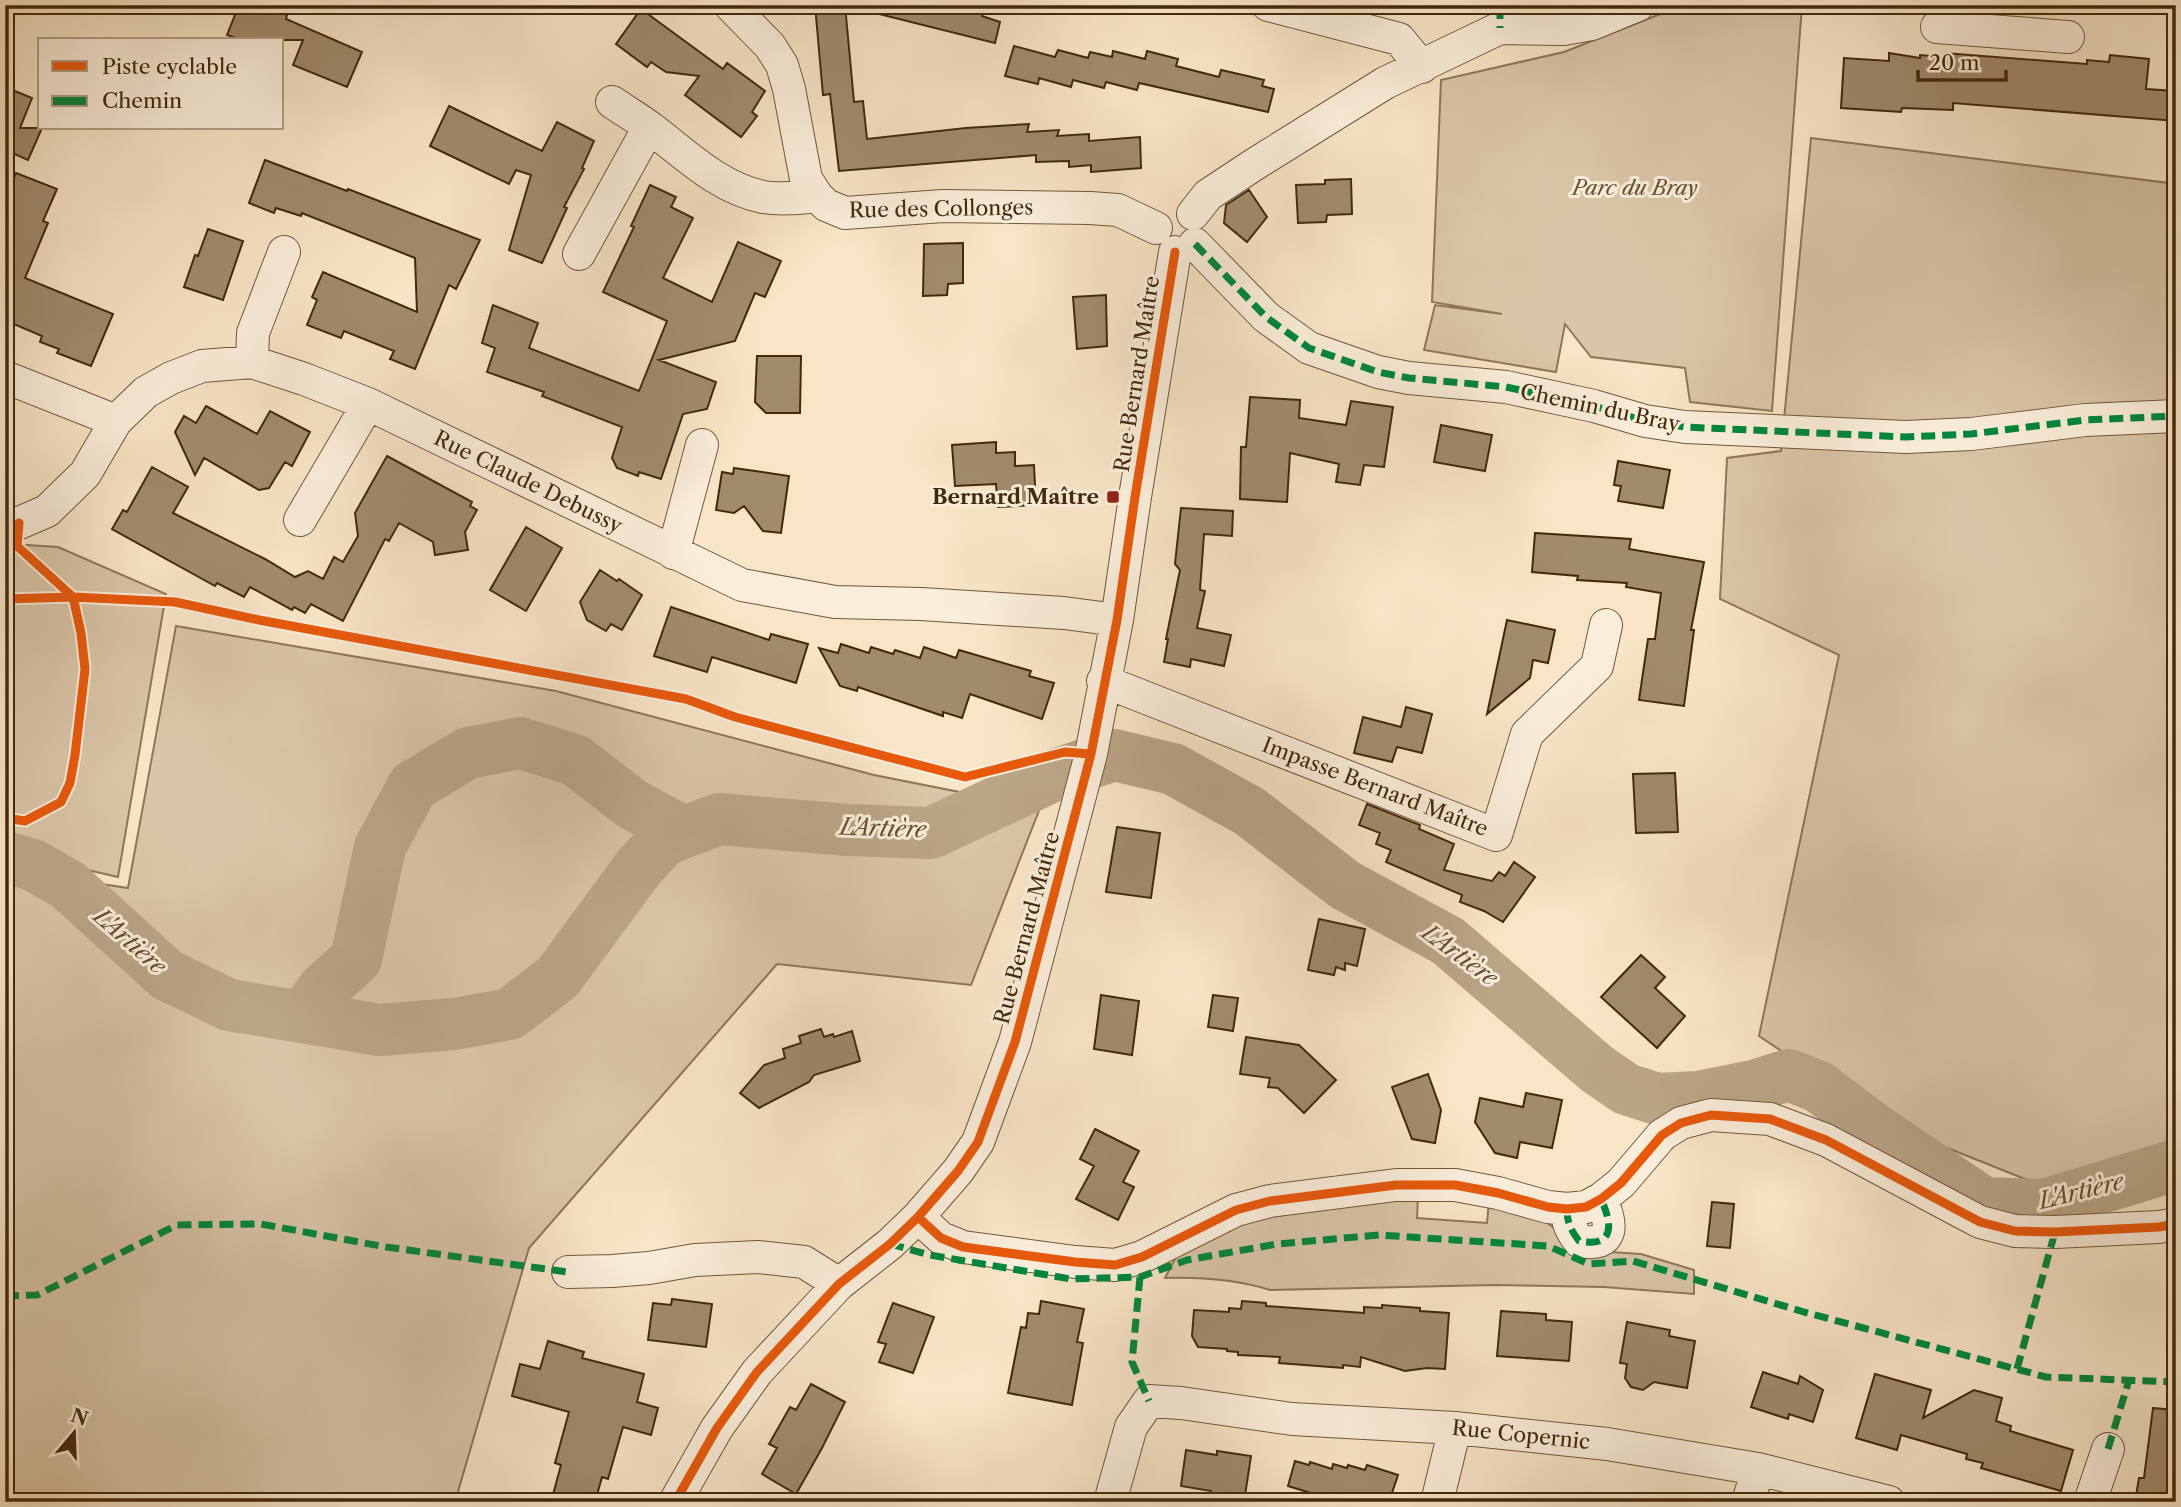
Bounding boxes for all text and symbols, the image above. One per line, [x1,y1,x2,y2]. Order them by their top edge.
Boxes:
legend [38,38,284,130]
scale bar [1918,38,2006,82]
text: 20 m [1929,50,1980,75]
text: Piste cyclable [102,54,237,79]
text: Chemin [102,88,182,113]
park label: Parc du Bray [1570,175,1698,200]
street label: Rue des Collonges [849,194,1033,223]
street label: Rue Bernard Maître [1109,274,1164,474]
street label: Chemin du Bray [1518,378,1683,437]
street label: Rue Claude Debussy [430,425,627,538]
place label: Bernard Maître [932,484,1099,509]
marker: Bernard Maître [1105,489,1121,505]
street label: Impasse Bernard Maître [1259,732,1492,841]
water label: L'Artière [837,812,928,844]
street label: Rue Bernard Maître [989,829,1064,1027]
water label: L'Artière [87,901,173,981]
water label: L'Artière [1415,917,1504,992]
water label: L'Artière [2034,1167,2127,1216]
north arrow [38,1398,108,1468]
text: N [68,1404,91,1431]
street label: Rue Copernic [1451,1415,1591,1454]

